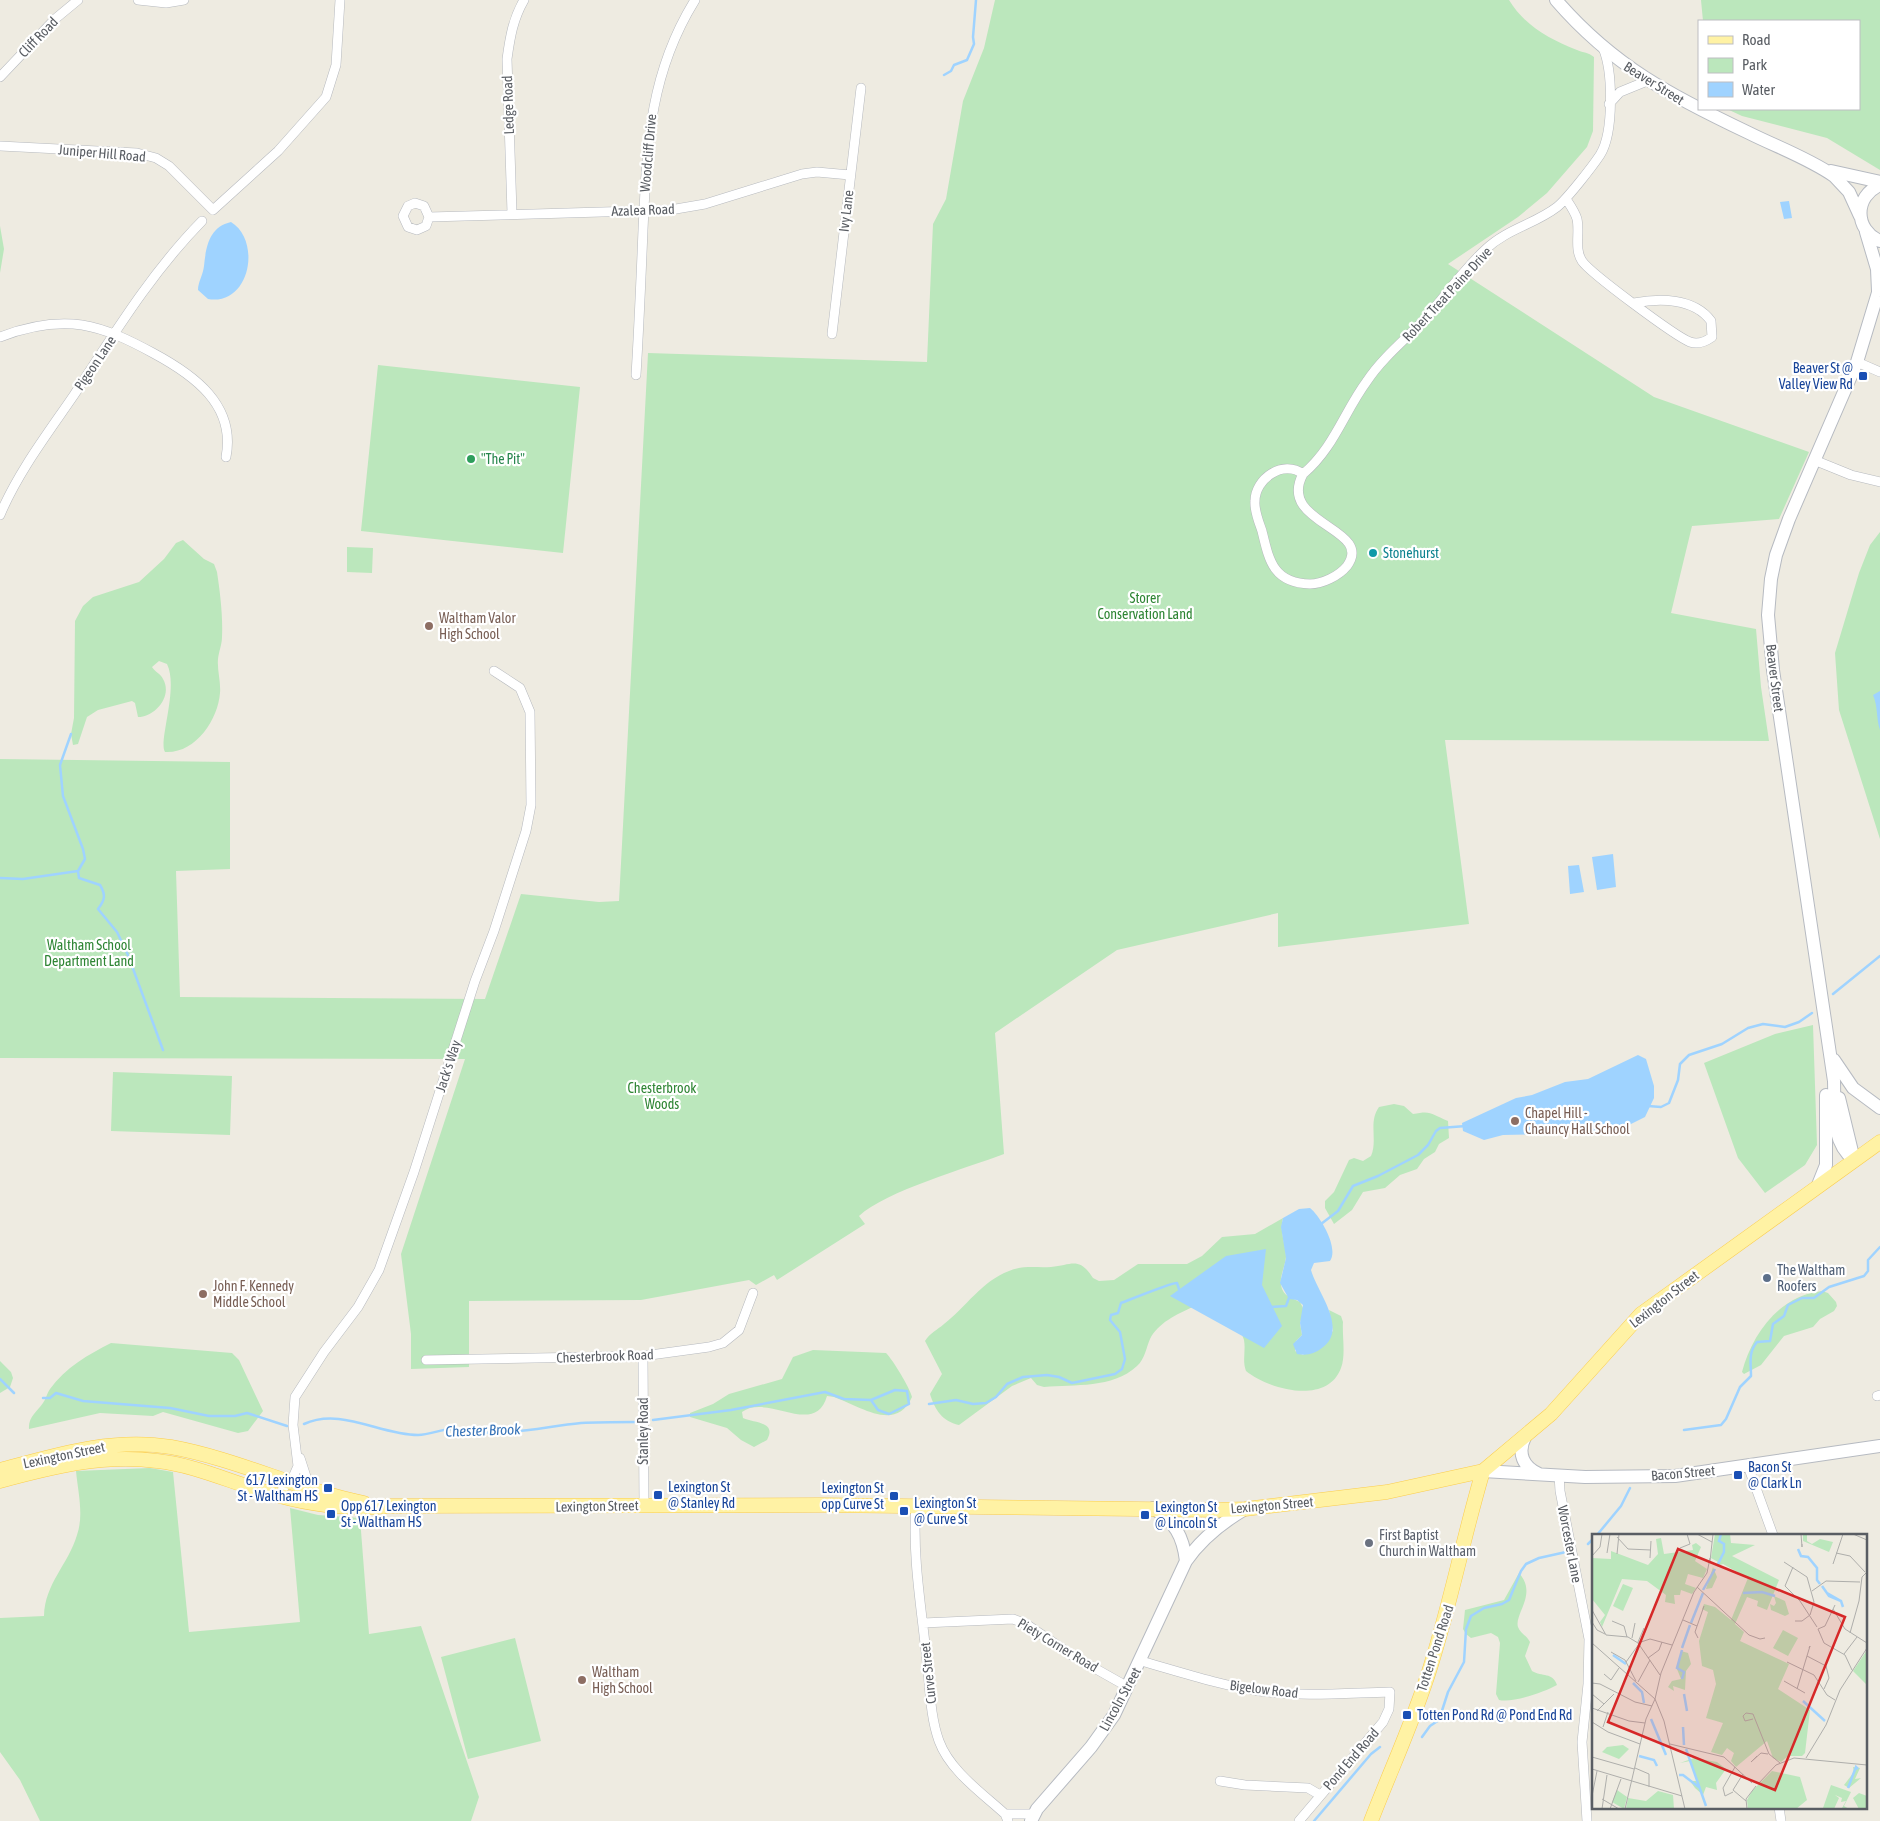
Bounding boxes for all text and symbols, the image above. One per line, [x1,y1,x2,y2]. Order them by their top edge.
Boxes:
street label: Cliff Road [15,14,61,60]
legend [1698,20,1860,110]
text: Road [1742,31,1771,48]
text: Park [1742,56,1767,73]
street label: Beaver Street [1621,58,1687,108]
street label: Ledge Road [499,75,517,135]
text: Water [1742,81,1775,98]
street label: Woodcliff Drive [637,113,659,193]
street label: Juniper Hill Road [58,141,146,165]
street label: Ivy Lane [835,189,857,233]
street label: Azalea Road [611,201,675,219]
street label: Robert Treat Paine Drive [1399,243,1495,345]
street label: Pigeon Lane [71,333,119,393]
place label: Beaver St @ Valley View Rd [1779,360,1853,392]
marker: Beaver St @ Valley View Rd [1857,370,1869,382]
place label: "The Pit" [481,451,525,467]
marker: "The Pit" [465,453,477,465]
place label: Stonehurst [1383,545,1439,561]
marker: Stonehurst [1367,547,1379,559]
park label: Storer Conservation Land [1097,590,1193,622]
place label: Waltham Valor High School [439,610,516,642]
marker: Waltham Valor High School [423,620,435,632]
street label: Beaver Street [1763,643,1787,713]
park label: Waltham School Department Land [44,937,134,969]
street label: Jack's Way [432,1038,464,1094]
park label: Chesterbrook Woods [628,1080,696,1112]
place label: Chapel Hill - Chauncy Hall School [1525,1105,1630,1137]
marker: Chapel Hill - Chauncy Hall School [1509,1115,1521,1127]
place label: The Waltham Roofers [1777,1262,1845,1294]
street label: Lexington Street [1626,1267,1702,1331]
marker: The Waltham Roofers [1761,1272,1773,1284]
place label: John F. Kennedy Middle School [213,1278,294,1310]
marker: John F. Kennedy Middle School [197,1288,209,1300]
street label: Chesterbrook Road [556,1346,654,1366]
street label: Stanley Road [635,1397,651,1465]
water label: Chester Brook [445,1420,521,1440]
street label: Lexington Street [22,1439,106,1471]
place label: Bacon St @ Clark Ln [1748,1459,1802,1491]
street label: Bacon Street [1650,1462,1716,1484]
marker: Bacon St @ Clark Ln [1732,1469,1744,1481]
place label: 617 Lexington St - Waltham HS [237,1472,318,1504]
place label: Lexington St @ Stanley Rd [668,1479,735,1511]
place label: Lexington St opp Curve St [821,1480,884,1512]
marker: 617 Lexington St - Waltham HS [322,1482,334,1494]
marker: Lexington St @ Stanley Rd [652,1489,664,1501]
marker: Lexington St opp Curve St [888,1490,900,1502]
street label: Lexington Street [1230,1493,1314,1517]
place label: Lexington St @ Curve St [914,1495,976,1527]
street label: Lexington Street [555,1497,639,1515]
place label: Opp 617 Lexington St - Waltham HS [341,1498,437,1530]
place label: Lexington St @ Lincoln St [1155,1499,1217,1531]
street label: Worcester Lane [1555,1504,1585,1584]
marker: Lexington St @ Curve St [898,1505,910,1517]
marker: Opp 617 Lexington St - Waltham HS [325,1508,337,1520]
marker: Lexington St @ Lincoln St [1139,1509,1151,1521]
place label: First Baptist Church in Waltham [1379,1527,1476,1559]
inset map [1592,1534,1868,1808]
marker: First Baptist Church in Waltham [1363,1537,1375,1549]
street label: Totten Pond Road [1413,1603,1457,1693]
street label: Piety Corner Road [1015,1615,1101,1675]
street label: Curve Street [917,1641,939,1705]
place label: Waltham High School [592,1664,653,1696]
street label: Lincoln Street [1096,1664,1144,1734]
marker: Waltham High School [576,1674,588,1686]
street label: Bigelow Road [1229,1677,1299,1701]
place label: Totten Pond Rd @ Pond End Rd [1417,1707,1573,1723]
marker: Totten Pond Rd @ Pond End Rd [1401,1709,1413,1721]
street label: Pond End Road [1320,1725,1382,1793]

